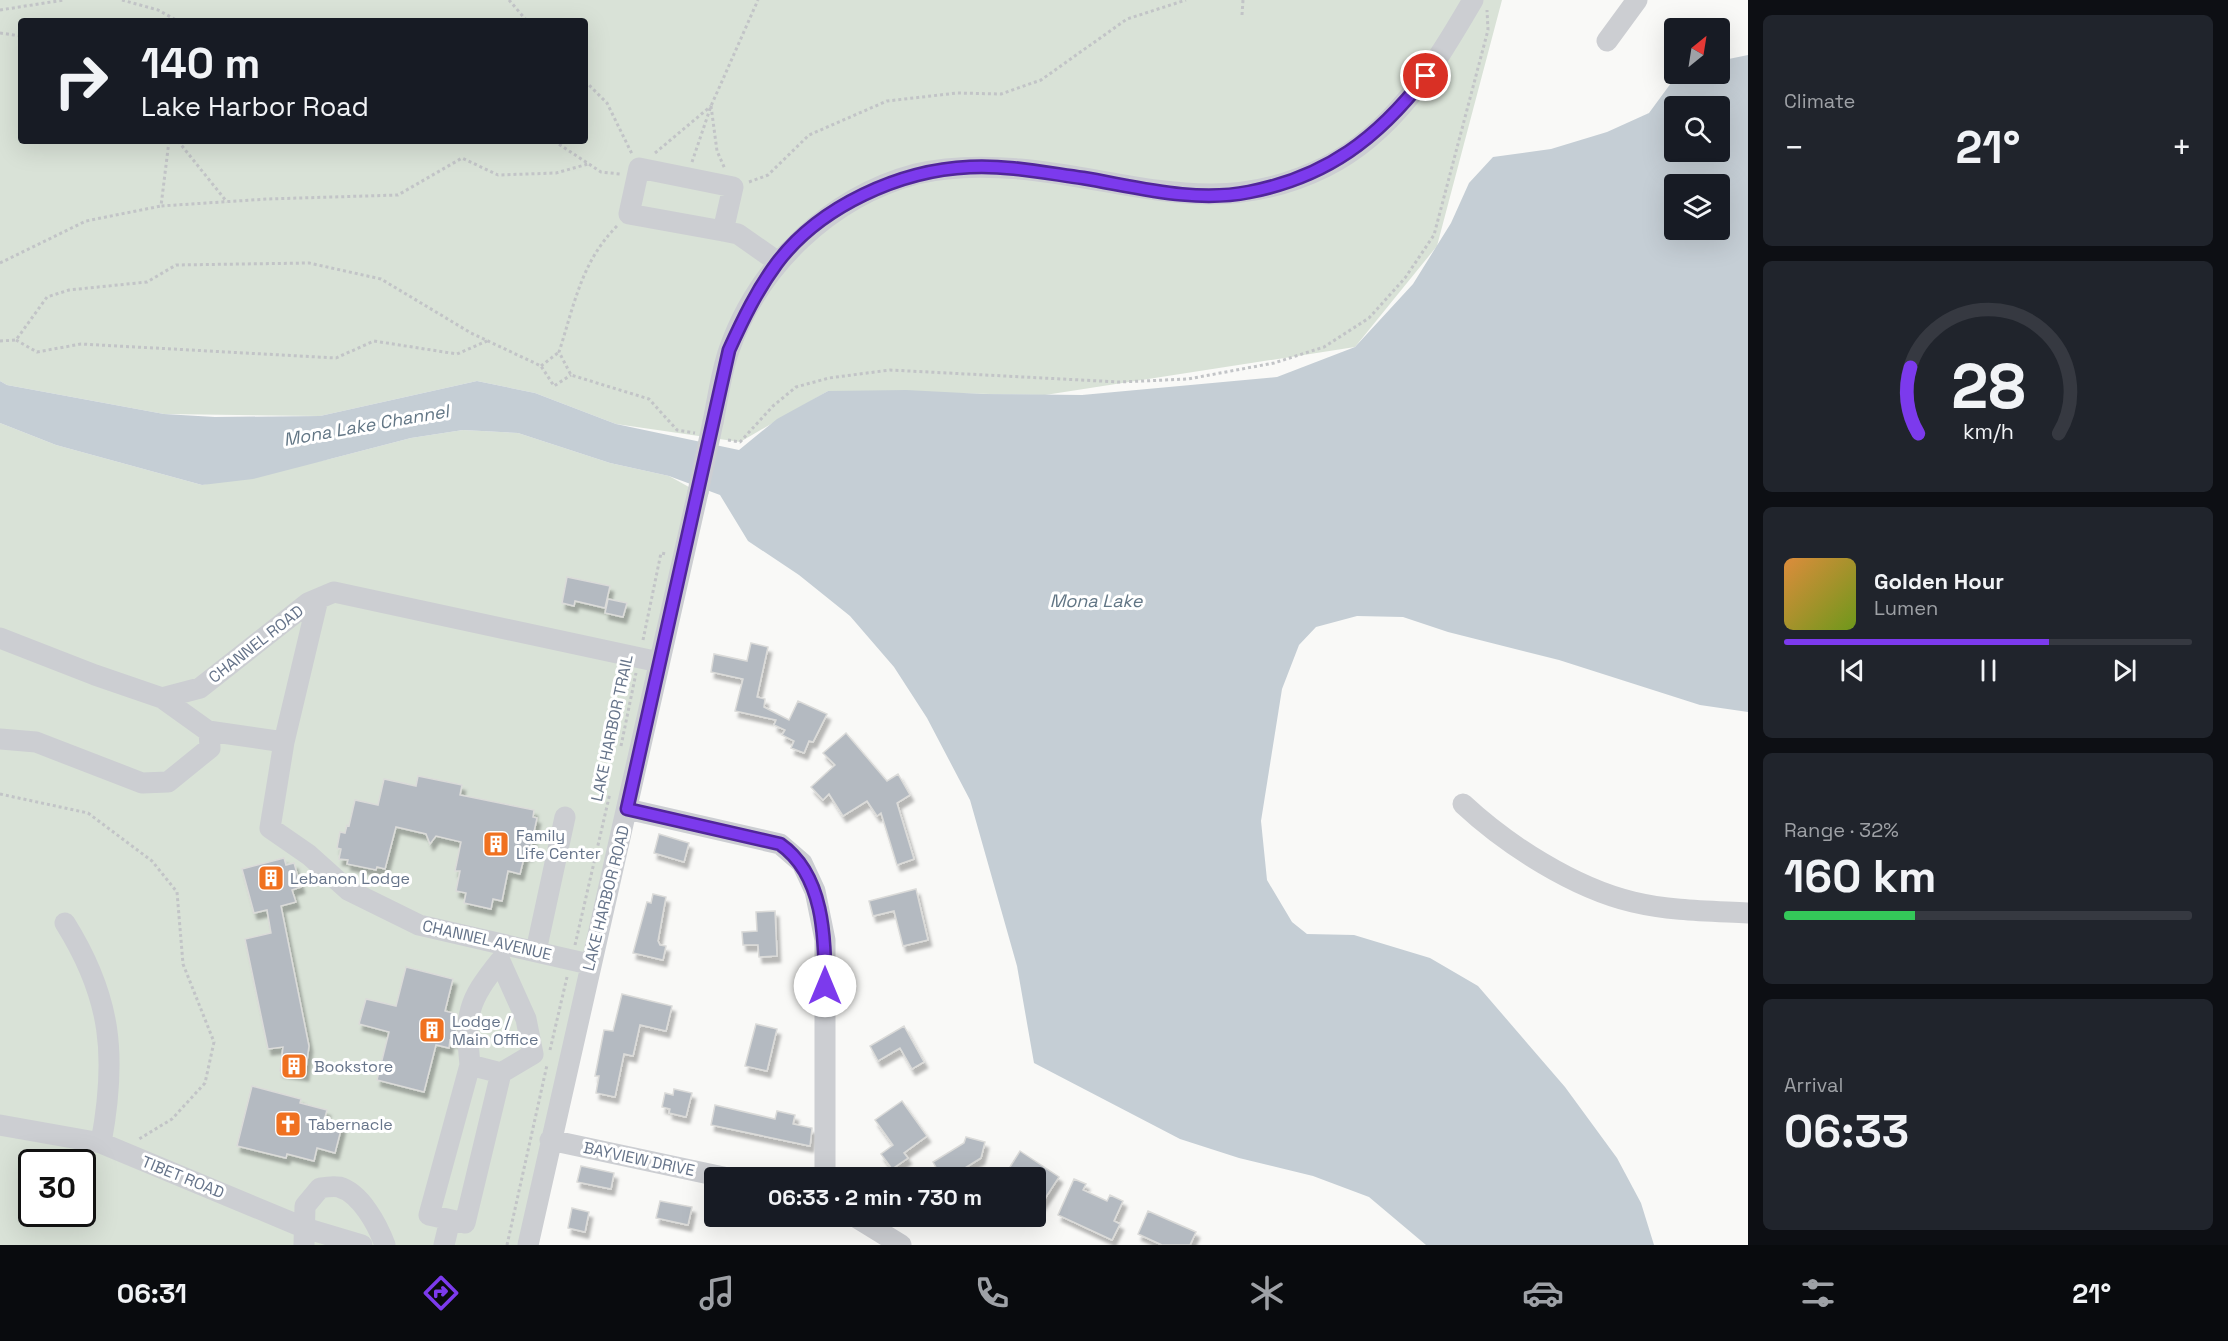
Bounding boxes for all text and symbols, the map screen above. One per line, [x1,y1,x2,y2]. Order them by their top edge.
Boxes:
north arrow [1664,18,1730,84]
map controls [1664,18,1730,240]
text: 140 m [141,37,260,90]
icon: right [42,42,120,120]
pin [1400,50,1451,101]
icon: arrive [1409,59,1442,92]
text: Climate [1784,88,1855,114]
text: Lake Harbor Road [141,89,369,124]
button: search [1664,96,1730,162]
text: 21° [1956,119,2020,176]
text: − [1784,127,1804,169]
text: + [2172,127,2192,169]
button: layers [1664,174,1730,240]
text: 28 [1951,347,2025,426]
water label: Mona Lake Channel [282,399,453,451]
text: km/h [1962,418,2014,445]
text: Golden Hour [1874,567,2004,595]
water label: Mona Lake [1050,589,1144,612]
text: Lumen [1874,595,1938,621]
street label: CHANNEL ROAD [204,600,308,688]
street label: LAKE HARBOR TRAIL [586,652,638,803]
icon: previous [1836,654,1869,687]
icon: pause [1972,654,2005,687]
icon: next [2108,654,2141,687]
text: Range · 32% [1784,817,1899,843]
street label: LAKE HARBOR ROAD [578,823,634,973]
place label: Family Life Center [516,825,601,864]
building icon: Family Life Center [481,829,511,859]
text: 160 km [1784,848,1937,905]
building icon: Lebanon Lodge [256,863,286,893]
place label: Lebanon Lodge [290,868,410,889]
street label: CHANNEL AVENUE [420,915,554,965]
position arrow [793,954,857,1018]
place label: Lodge / Main Office [452,1011,538,1050]
building icon: Lodge / Main Office [417,1015,447,1045]
building icon: Bookstore [279,1051,309,1081]
place label: Bookstore [314,1056,393,1077]
text: Arrival [1784,1072,1843,1098]
text: 06:33 [1784,1103,1909,1160]
church icon: Tabernacle [273,1109,303,1139]
place label: Tabernacle [308,1114,393,1135]
street label: BAYVIEW DRIVE [581,1137,697,1181]
speed limit sign: 30 [18,1149,96,1227]
street label: TIBET ROAD [139,1151,227,1203]
text: 06:33 · 2 min · 730 m [768,1183,982,1211]
icon: directions [420,1272,462,1314]
icon: music [696,1272,738,1314]
icon: phone [971,1272,1013,1314]
icon: climate [1246,1272,1288,1314]
icon: car [1522,1272,1564,1314]
icon: filters [1797,1272,1839,1314]
text: 06:31 [117,1276,187,1311]
text: 21° [2072,1276,2111,1311]

